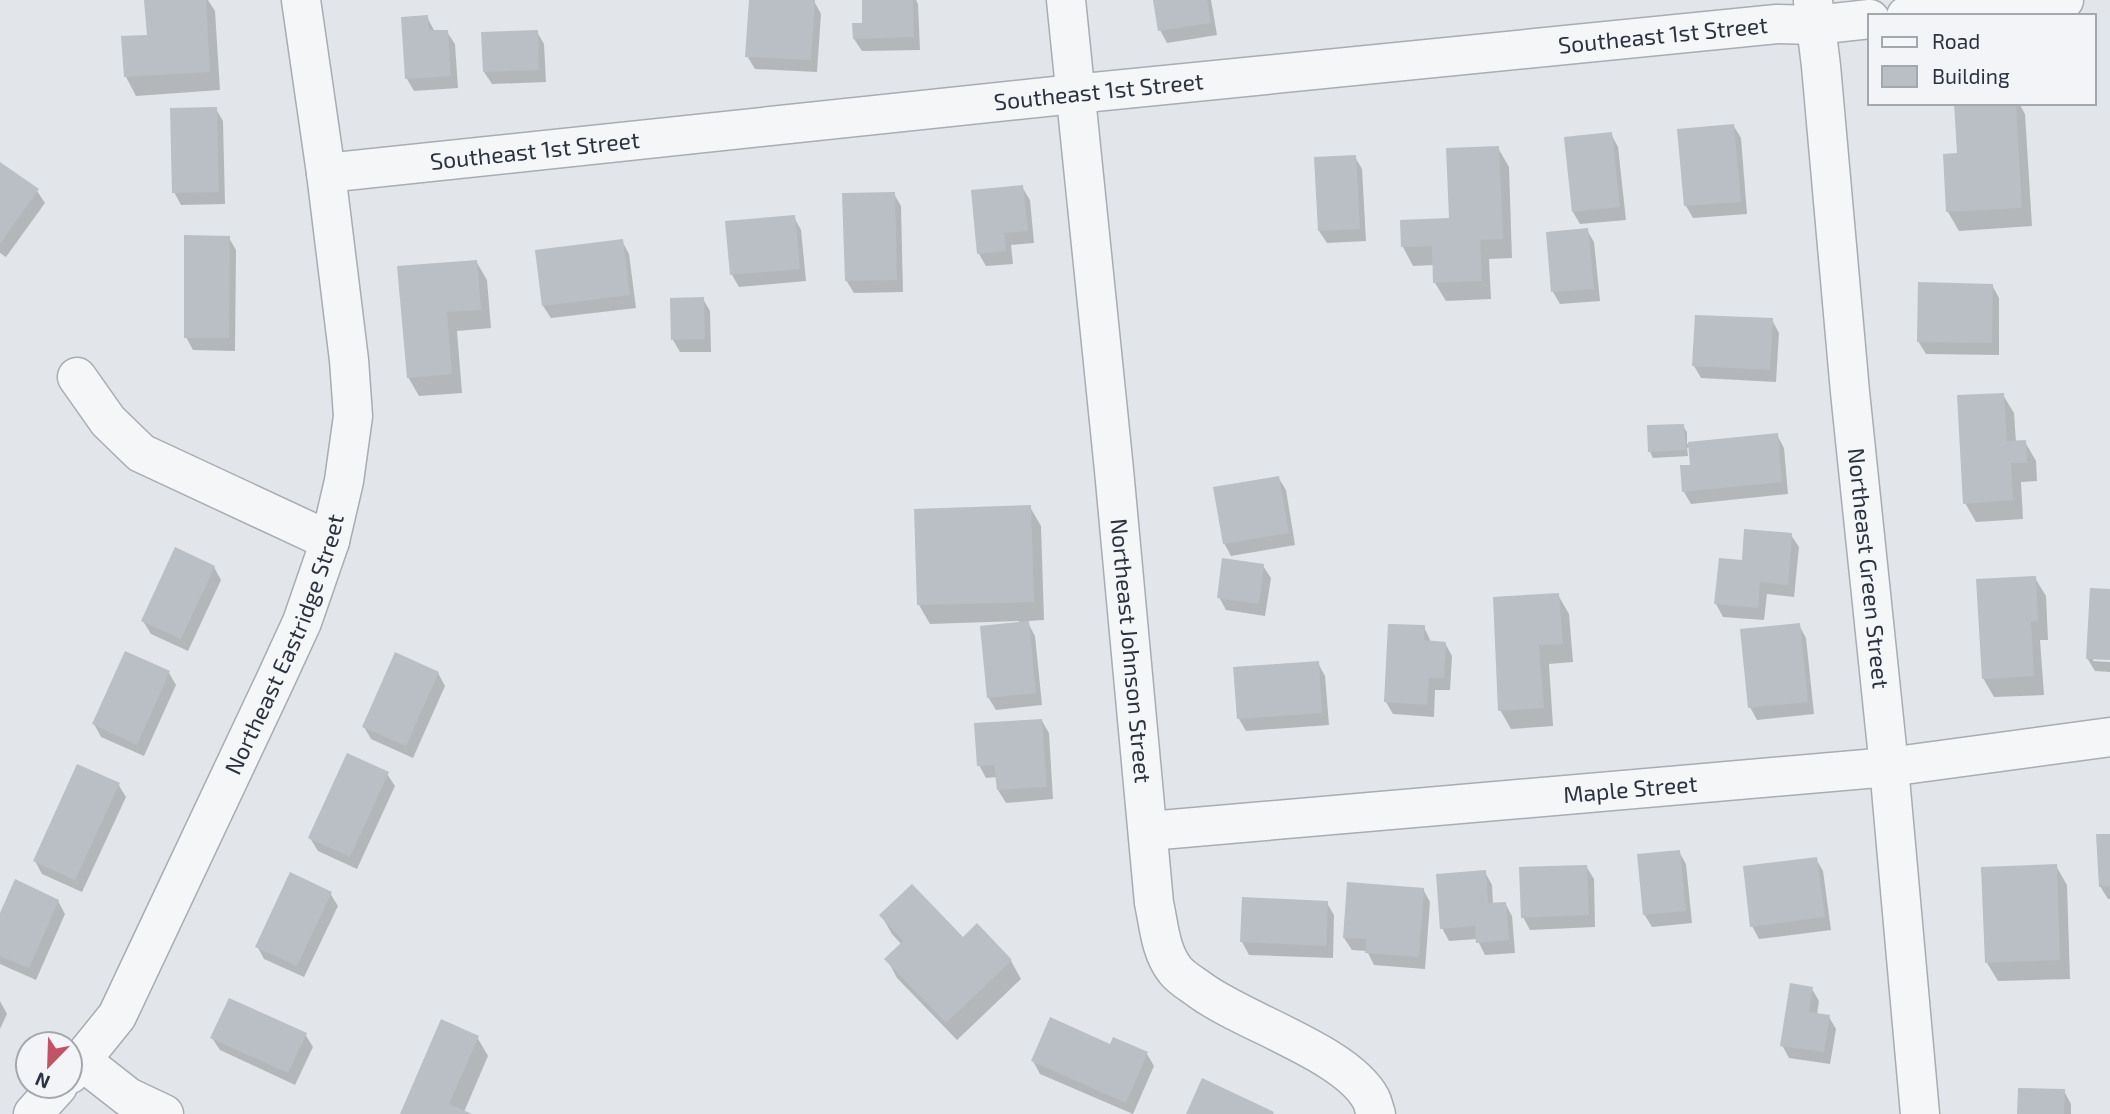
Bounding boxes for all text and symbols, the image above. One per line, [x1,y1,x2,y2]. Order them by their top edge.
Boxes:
street label: Southeast 1st Street [1557,10,1769,59]
legend [1868,14,2096,105]
text: Road [1932,28,1980,53]
text: Building [1932,63,2010,88]
street label: Southeast 1st Street [992,66,1205,115]
street label: Southeast 1st Street [429,125,641,175]
street label: Northeast Green Street [1843,446,1896,690]
street label: Northeast Eastridge Street [218,511,349,779]
street label: Northeast Johnson Street [1106,517,1158,784]
street label: Maple Street [1562,769,1699,808]
north arrow [14,1030,84,1100]
text: N [31,1068,53,1094]

